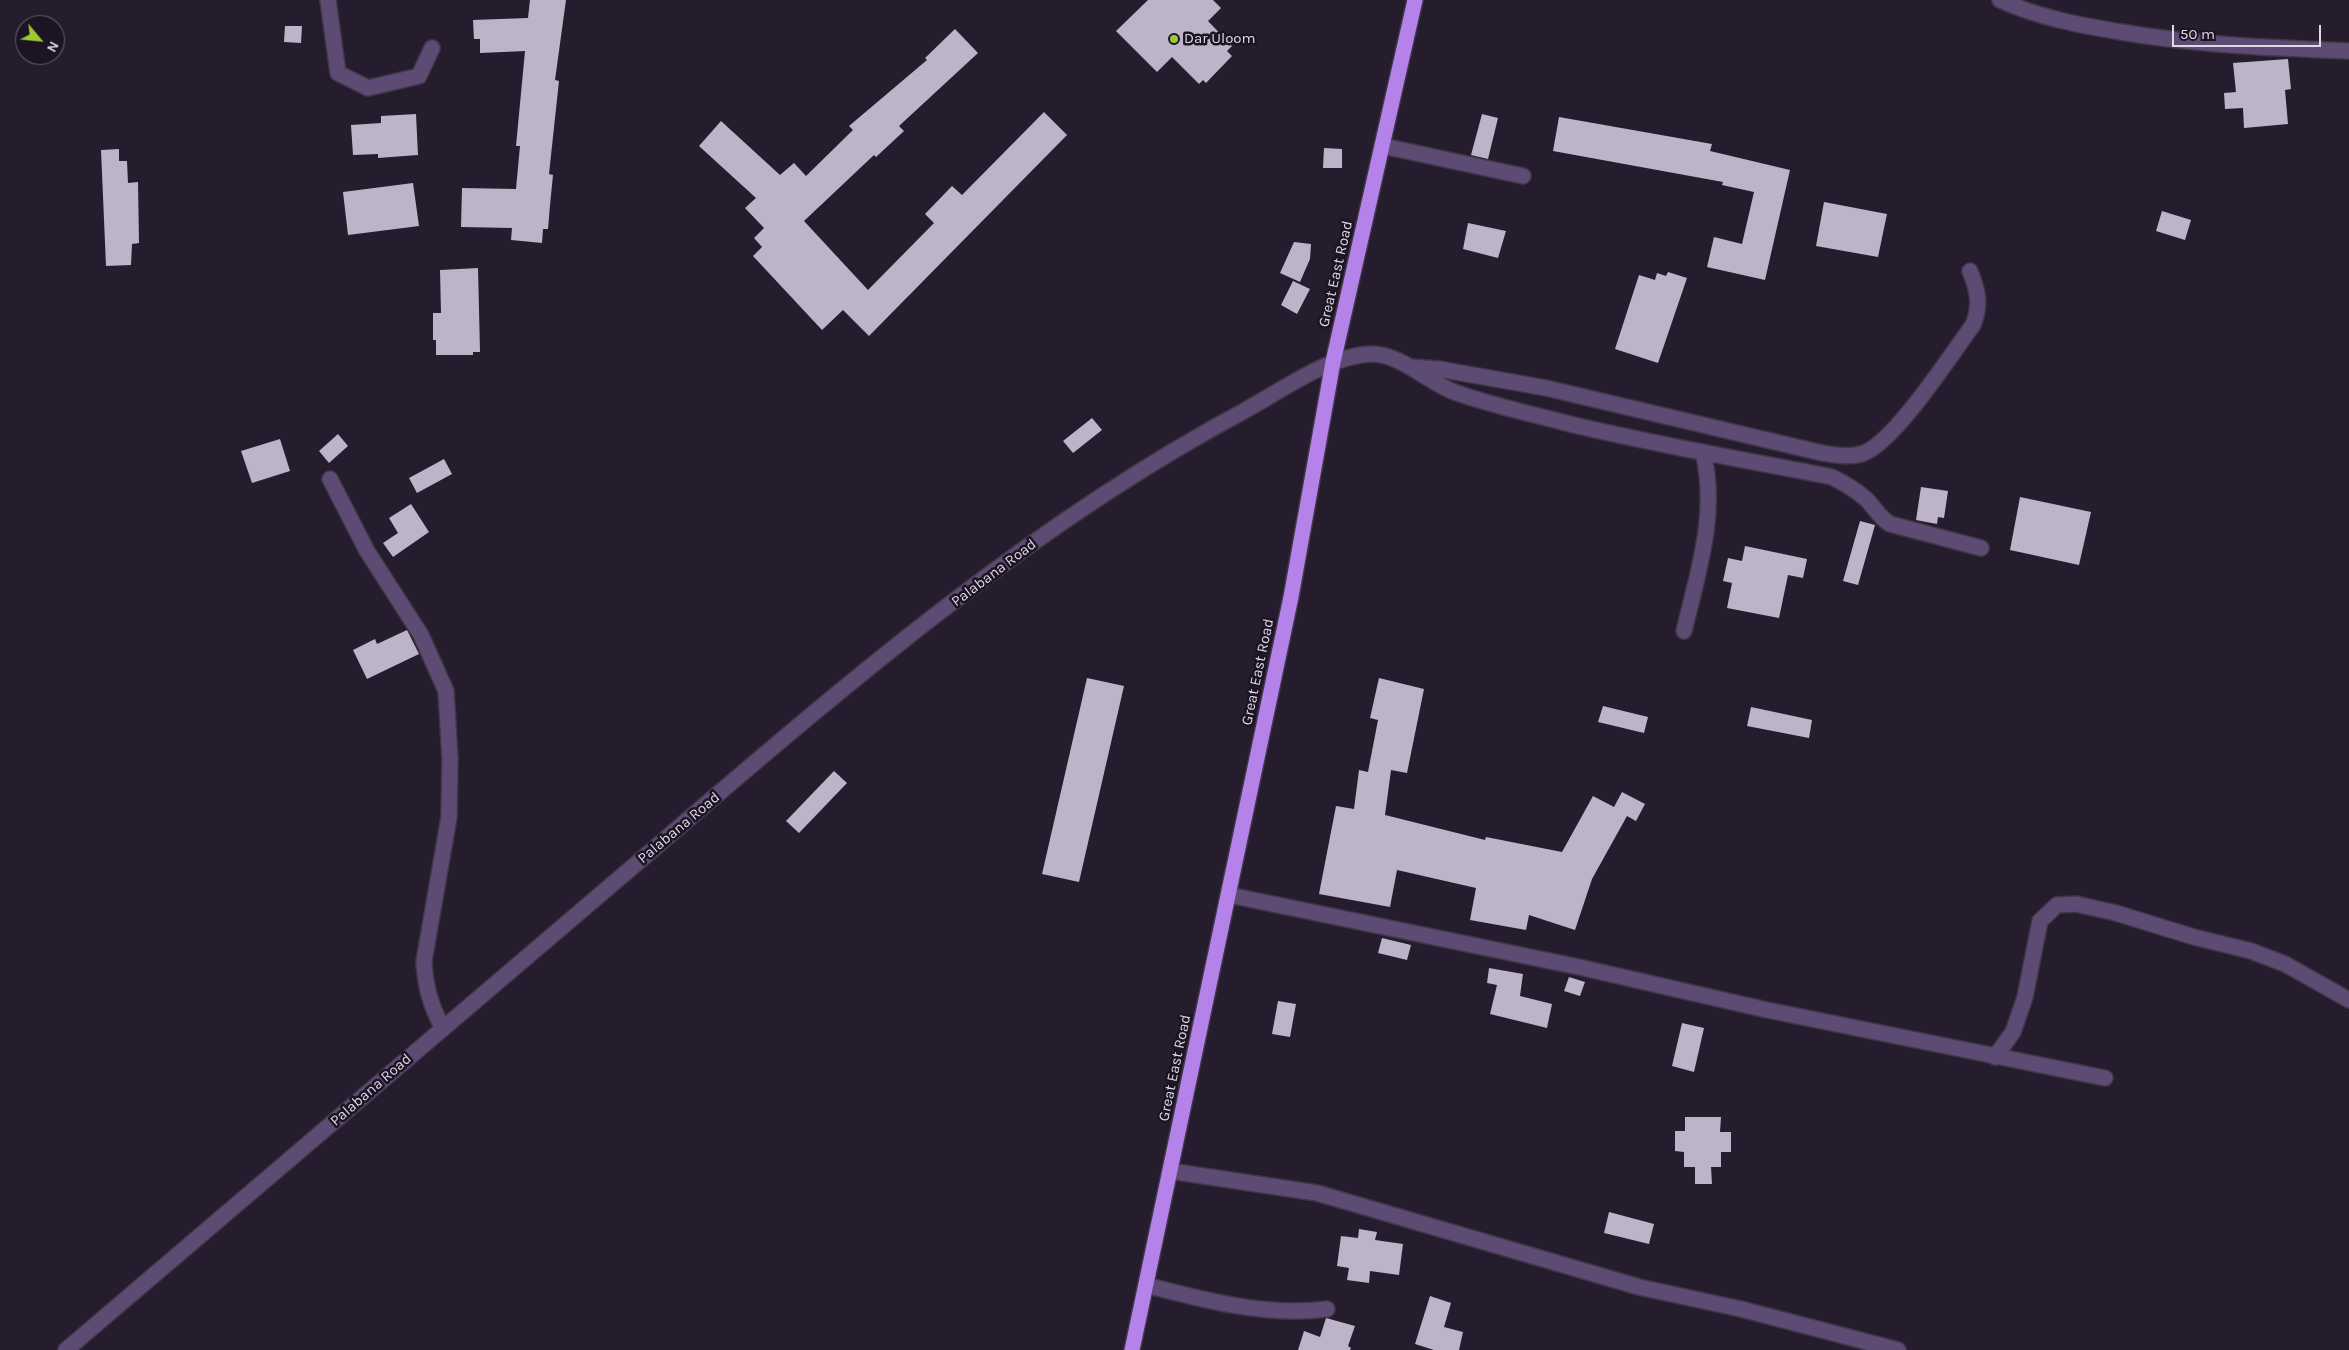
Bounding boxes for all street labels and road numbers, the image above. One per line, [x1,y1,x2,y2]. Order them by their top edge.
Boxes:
street label: Great East Road [1315,219,1357,329]
street label: Palabana Road [948,535,1040,611]
street label: Great East Road [1238,617,1278,727]
street label: Palabana Road [634,788,724,868]
street label: Great East Road [1155,1013,1195,1123]
street label: Palabana Road [327,1050,415,1130]

